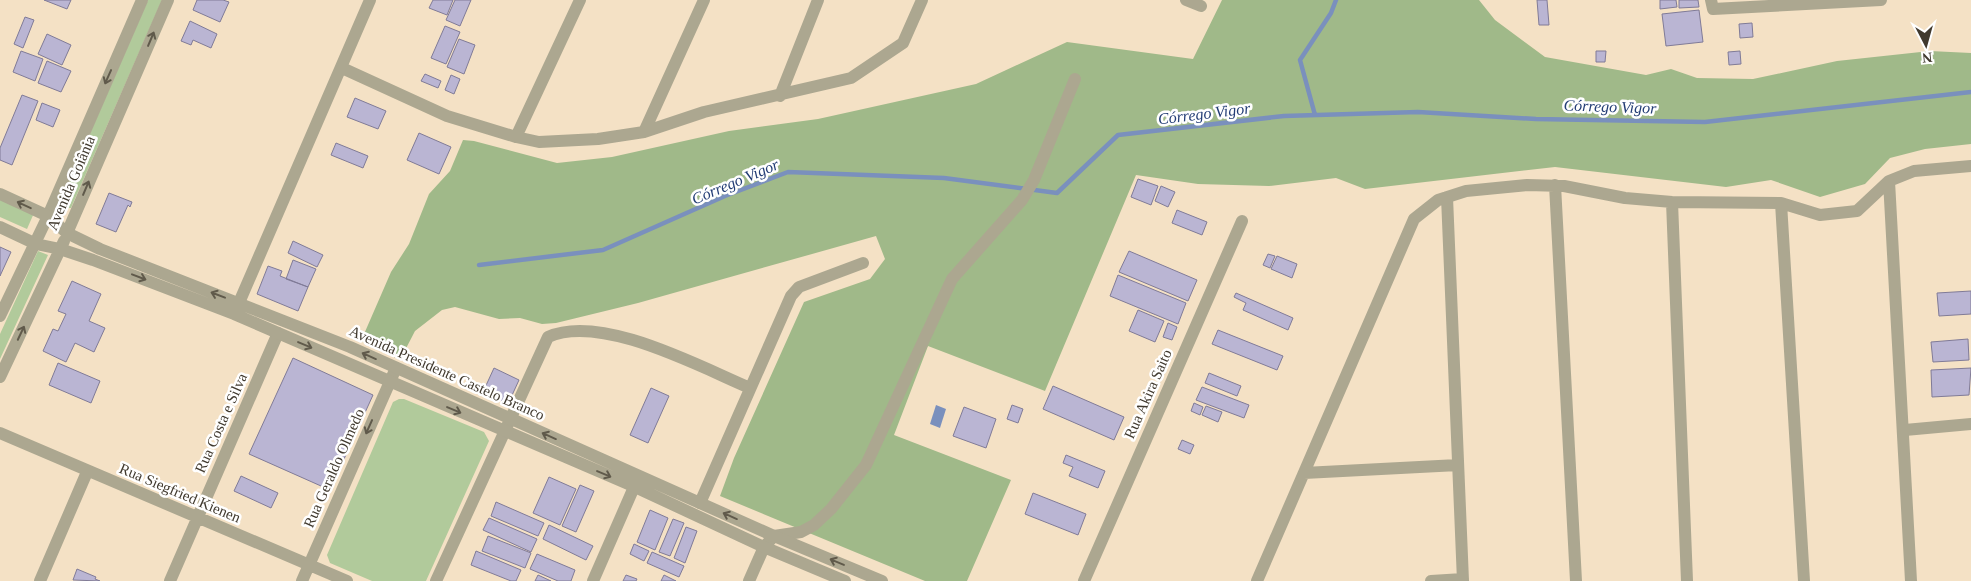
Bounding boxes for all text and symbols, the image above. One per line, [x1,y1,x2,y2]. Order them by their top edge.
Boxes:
north arrow [1901,20,1951,70]
one-way arrow [146,32,156,47]
text: N [1921,49,1933,65]
one-way arrow [103,69,113,84]
water label: Córrego Vigor [1563,96,1657,118]
water label: Córrego Vigor [1157,99,1252,129]
street label: Avenida Goiânia [44,133,98,233]
water label: Córrego Vigor [689,155,782,208]
one-way arrow [82,181,92,196]
one-way arrow [17,200,32,210]
one-way arrow [130,273,146,282]
one-way arrow [211,290,226,299]
street label: Avenida Presidente Castelo Branco [347,323,547,423]
one-way arrow [17,326,26,341]
one-way arrow [297,340,312,350]
street label: Rua Akira Saito [1121,347,1175,441]
one-way arrow [362,350,377,360]
street label: Rua Costa e Silva [192,371,250,475]
one-way arrow [446,405,461,415]
street label: Rua Geraldo Olmedo [301,406,367,530]
one-way arrow [364,419,374,434]
one-way arrow [542,430,557,440]
street label: Rua Siegfried Kienen [117,460,243,526]
one-way arrow [596,469,611,479]
one-way arrow [723,511,738,521]
one-way arrow [830,557,845,566]

